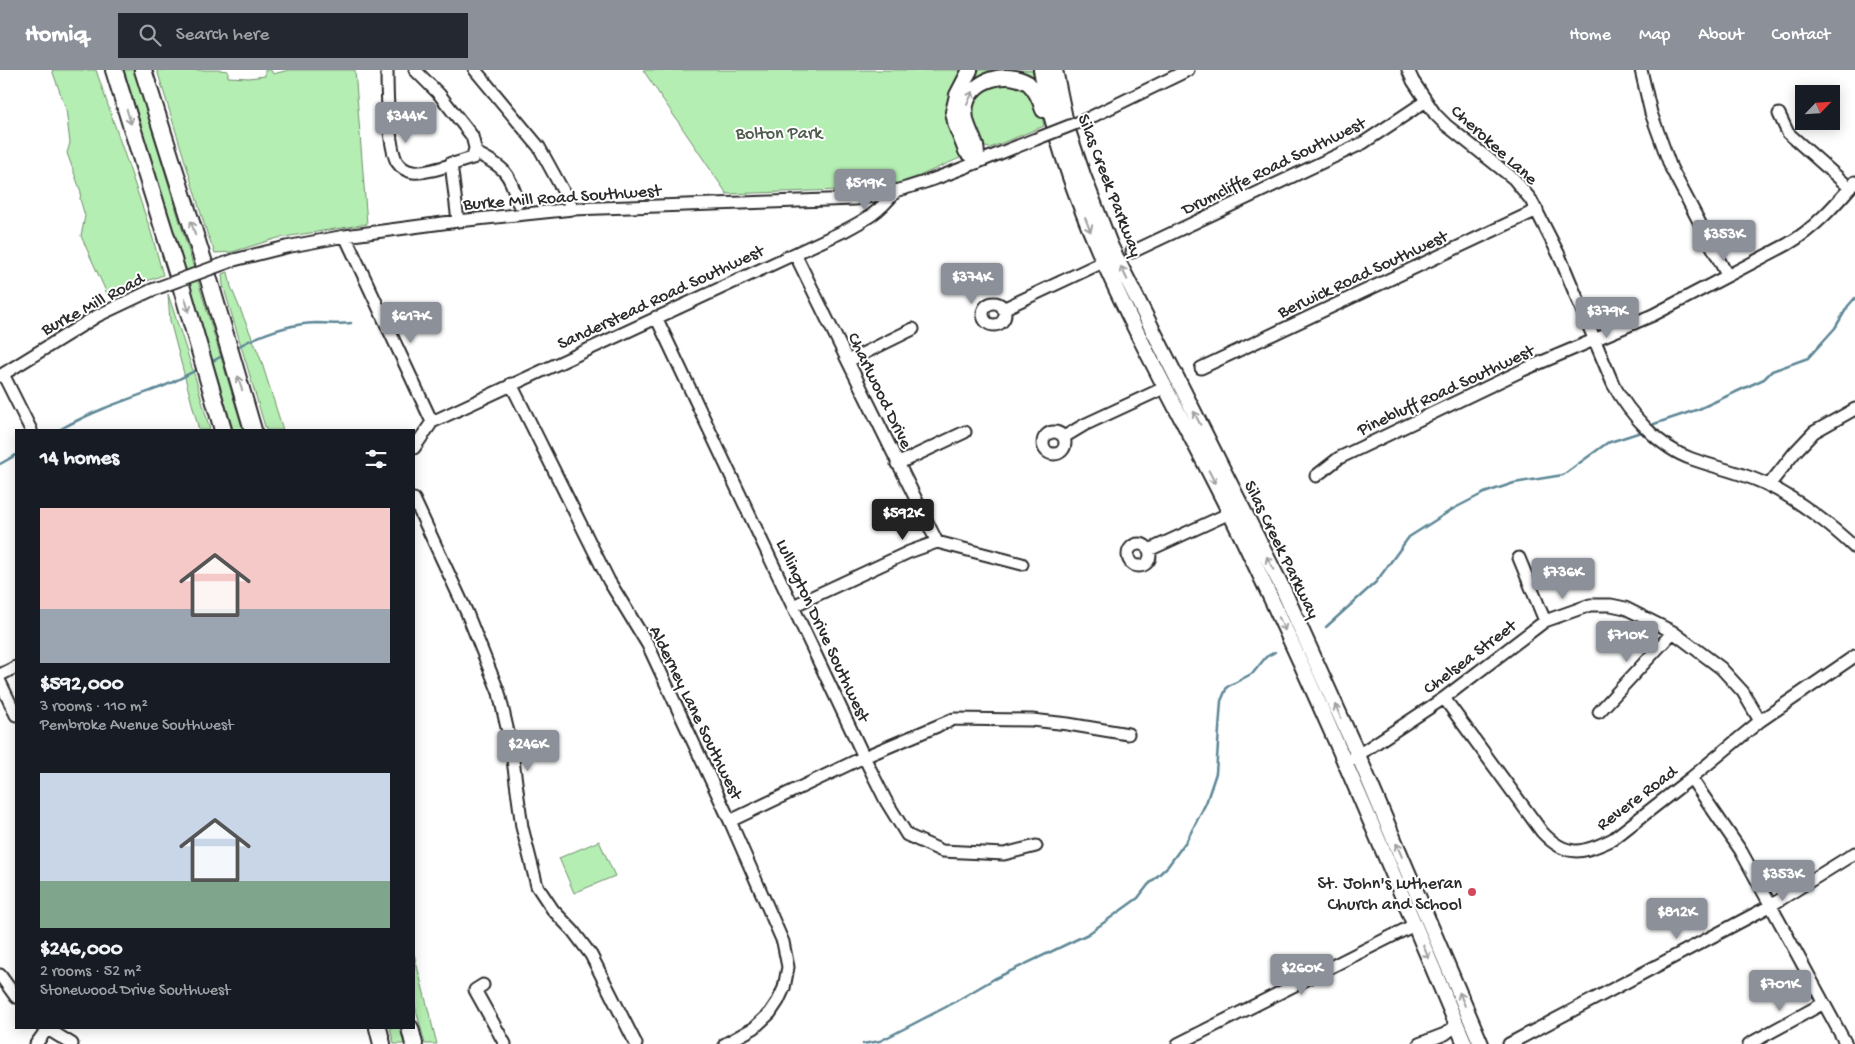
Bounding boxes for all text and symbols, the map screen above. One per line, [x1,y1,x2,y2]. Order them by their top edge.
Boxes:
search box [118,13,468,58]
text: Homiq [25,21,88,50]
icon: search [136,21,164,49]
text: Search here [176,24,269,47]
text: Home [1569,25,1611,46]
text: Map [1639,25,1670,46]
text: About [1698,25,1744,46]
text: Contact [1772,25,1830,46]
north arrow [1795,85,1840,130]
map controls [1795,85,1840,130]
one-way arrow [965,91,975,106]
street label: Cherokee Lane [1446,101,1542,191]
pin: $344K [371,102,441,144]
one-way arrow [124,108,134,124]
text: $344K [386,108,426,127]
street label: Silas Creek Parkway [1072,112,1146,260]
street label: Drumcliffe Road Southwest [1178,113,1371,221]
park label: Bolton Park [735,124,824,145]
pin: $519K [830,168,900,211]
text: $519K [846,175,884,194]
street label: Burke Mill Road Southwest [462,181,663,216]
one-way arrow [1085,218,1094,233]
one-way arrow [187,220,197,236]
pin: $353K [1689,220,1759,262]
street label: Berwick Road Southwest [1274,226,1453,324]
text: $353K [1703,226,1745,245]
street label: Sanderstead Road Southwest [555,240,769,355]
pin: $374K [937,262,1007,305]
one-way arrow [1119,266,1128,281]
street label: Burke Mill Road [37,269,149,342]
text: $374K [952,269,992,288]
pin: $379K [1572,296,1642,339]
one-way arrow [182,297,192,313]
pin: $617K [376,302,446,344]
text: $379K [1587,303,1627,322]
text: $617K [392,308,430,327]
street label: Charlwood Drive [842,330,916,453]
street label: Pinebluff Road Southwest [1353,340,1539,442]
one-way arrow [234,376,244,392]
one-way arrow [1192,411,1201,426]
icon: filters [362,445,390,473]
text: 14 homes [40,447,119,472]
one-way arrow [1207,470,1217,485]
street label: Silas Creek Parkway [1238,478,1323,623]
pin: $592K [868,498,938,541]
text: $592K [883,505,923,524]
street label: Lullington Drive Southwest [770,536,874,727]
icon: home [170,540,260,630]
one-way arrow [1265,556,1274,571]
pin: $736K [1528,558,1598,600]
text: $736K [1543,564,1583,583]
street label: Chelsea Street [1420,615,1522,700]
one-way arrow [1277,616,1287,631]
pin: $710K [1592,620,1662,663]
street label: Alderney Lane Southwest [643,623,747,805]
text: $710K [1607,627,1647,646]
text: $592,000 [40,673,124,698]
text: 3 rooms · 110 m² [40,698,148,717]
one-way arrow [1332,704,1342,719]
text: Pembroke Avenue Southwest [40,717,233,736]
pin: $246K [493,730,563,772]
text: $246K [508,736,548,755]
street label: Revere Road [1593,761,1683,836]
icon: home [170,805,260,895]
one-way arrow [1393,843,1403,858]
pin: $353K [1748,860,1818,902]
text: $353K [1762,866,1804,885]
place label: St. John's Lutheran Church and School [1318,874,1462,916]
marker: St. John's Lutheran Church and School [1466,886,1478,898]
pin: $812K [1642,898,1712,940]
text: $812K [1657,904,1697,923]
text: $246,000 [40,938,123,963]
one-way arrow [1421,944,1431,959]
pin: $260K [1267,954,1337,996]
text: $260K [1281,960,1323,979]
text: 2 rooms · 52 m² [40,963,142,982]
pin: $701K [1745,970,1815,1012]
text: $701K [1760,976,1800,995]
text: Stonewood Drive Southwest [40,982,230,1001]
one-way arrow [1457,992,1467,1007]

